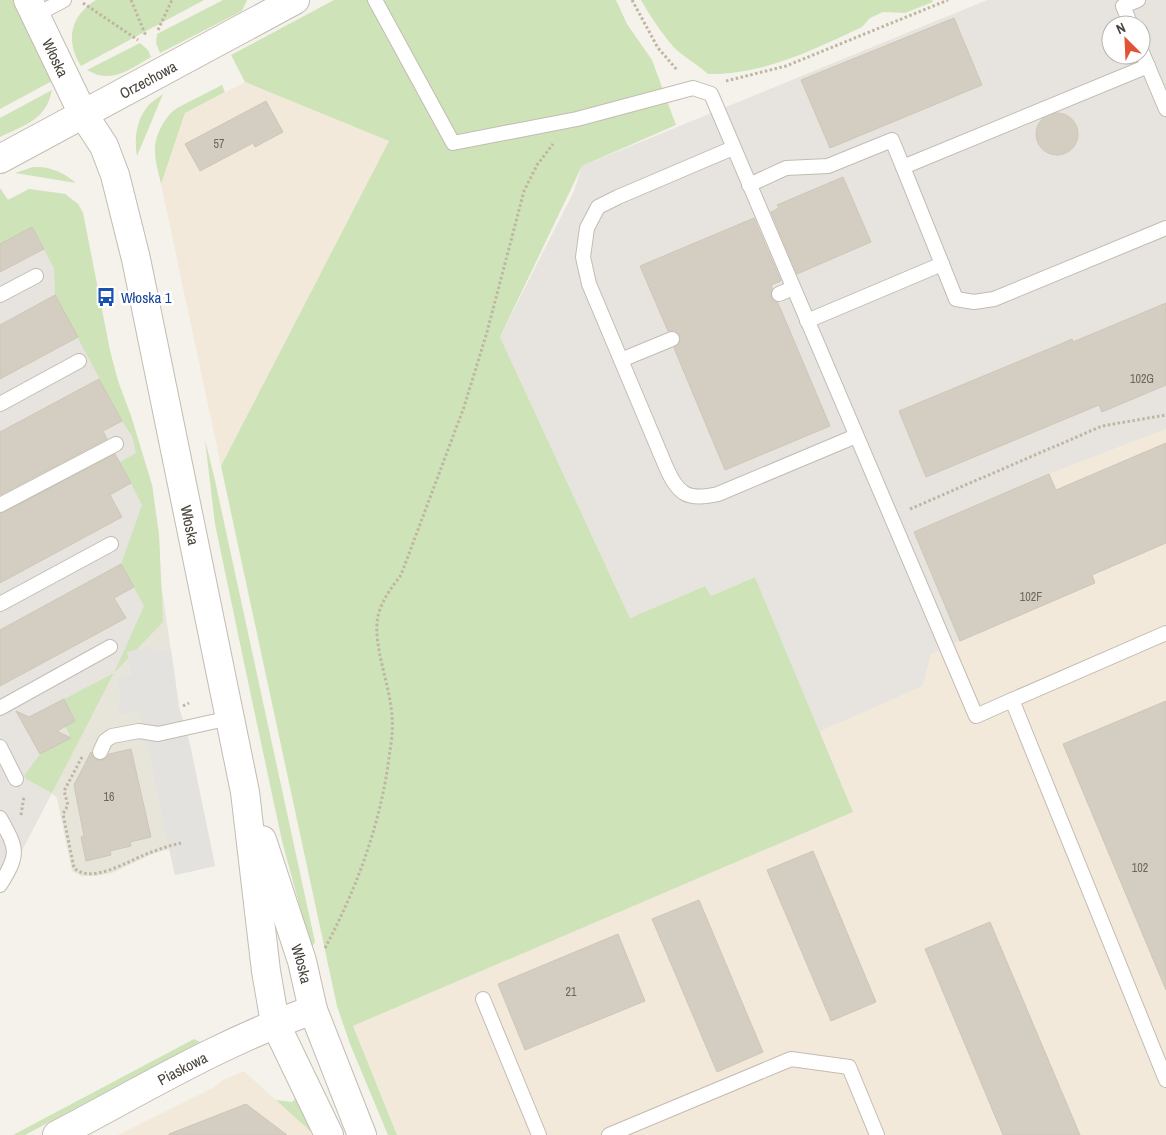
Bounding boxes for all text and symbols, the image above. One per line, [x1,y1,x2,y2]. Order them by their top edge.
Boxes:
north arrow [1101,15,1151,65]
text: N [1113,18,1128,38]
street label: Włoska [38,35,74,81]
street label: Orzechowa [115,55,180,103]
house number: 57 [214,136,225,152]
bus stop icon: Włoska 1 [95,286,117,308]
place label: Włoska 1 [121,287,172,308]
house number: 102G [1130,371,1154,387]
street label: Włoska [176,503,205,547]
house number: 102F [1020,589,1042,605]
house number: 16 [104,789,114,805]
house number: 102 [1132,860,1148,876]
street label: Włoska [287,941,317,986]
house number: 21 [566,984,577,1000]
street label: Piaskowa [154,1046,211,1090]

